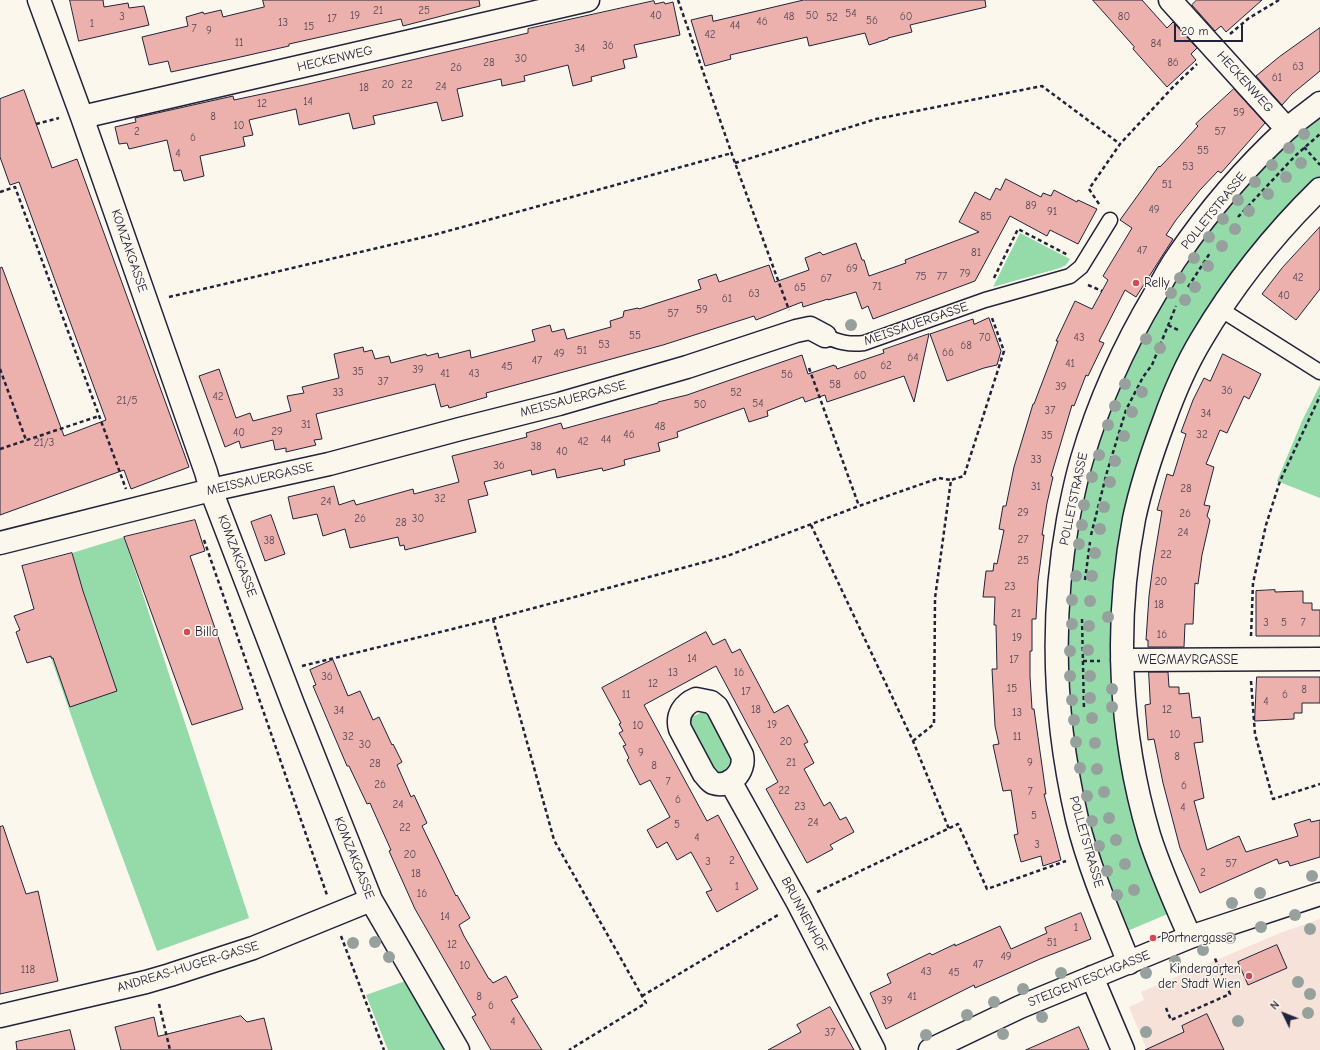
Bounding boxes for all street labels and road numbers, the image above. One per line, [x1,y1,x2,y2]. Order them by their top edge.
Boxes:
street label: HECKENWEG [296,43,374,75]
street label: HECKENWEG [1213,48,1277,116]
street label: POLLETSTRASSE [1178,169,1250,253]
street label: KOMZAKGASSE [107,207,151,295]
street label: MEISSAUERGASSE [862,299,970,349]
street label: MEISSAUERGASSE [518,377,628,421]
street label: POLLETSTRASSE [1057,451,1091,547]
street label: MEISSAUERGASSE [205,459,315,499]
street label: KOMZAKGASSE [214,513,260,599]
street label: WEGMAYRGASSE [1138,652,1238,668]
street label: POLLETSTRASSE [1065,794,1107,890]
street label: KOMZAKGASSE [330,815,378,901]
street label: BRUNNENHOF [778,874,830,956]
street label: ANDREAS-HUGER-GASSE [115,938,261,996]
street label: STEIGENTESCHGASSE [1026,947,1152,1011]

